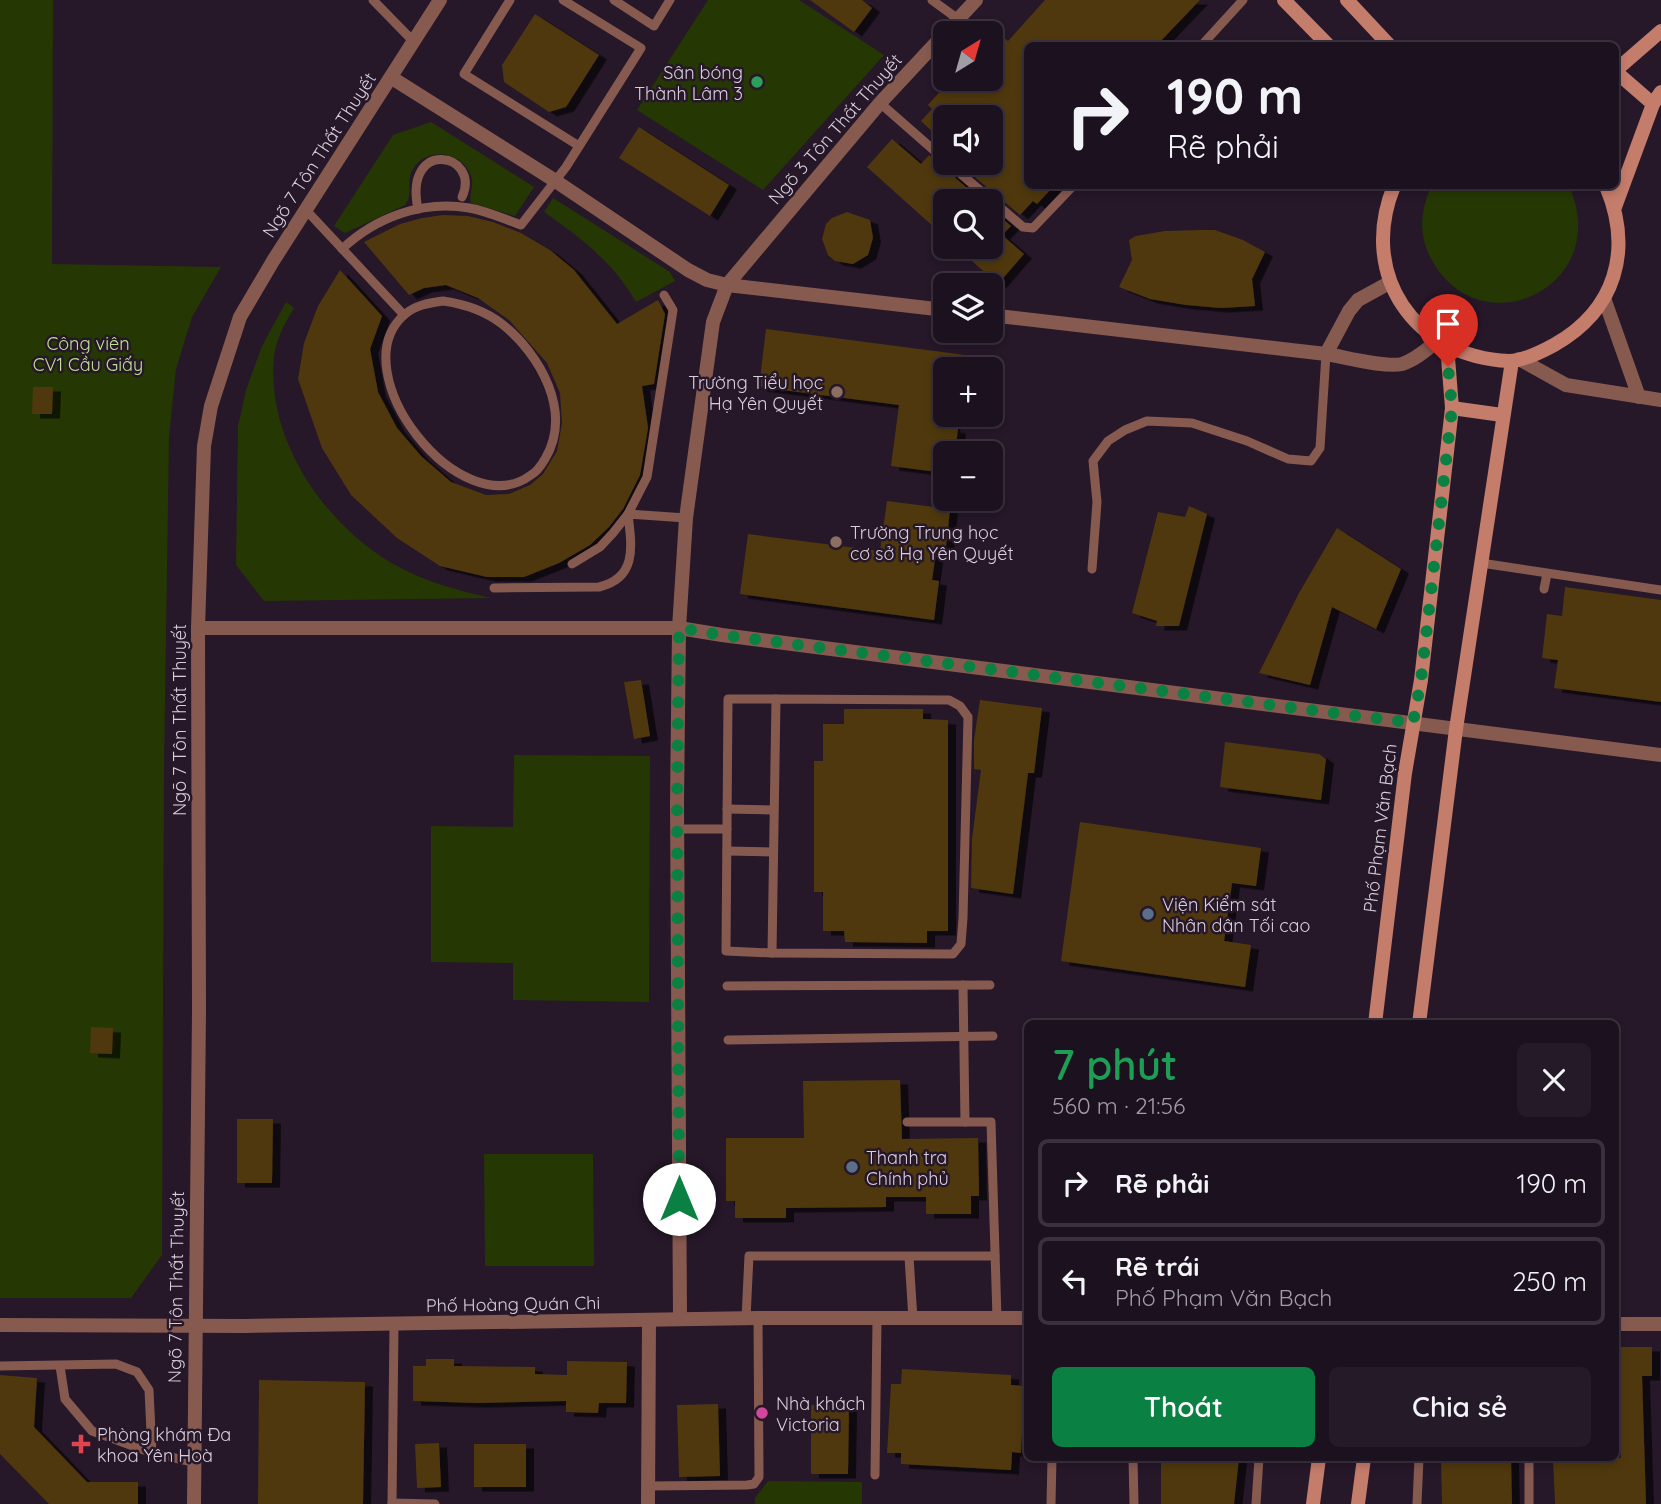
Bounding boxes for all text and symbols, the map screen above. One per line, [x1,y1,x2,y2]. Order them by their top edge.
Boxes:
north arrow [933,21,1003,91]
map controls [933,21,1003,511]
street label: Ngõ 3 Tôn Thất Thuyết [763,49,907,209]
place label: Sân bóng Thành Lâm 3 [634,61,743,105]
text: 190 m [1167,65,1303,126]
street label: Ngõ 7 Tôn Thất Thuyết [257,68,381,242]
icon: right [1052,70,1143,161]
marker: Sân bóng Thành Lâm 3 [749,74,765,90]
button: sound [933,105,1003,175]
text: Rẽ phải [1167,126,1279,166]
button: search [933,189,1003,259]
button: layers [933,273,1003,343]
pin [1418,294,1478,366]
icon: arrive [1429,305,1467,343]
park label: Công viên CV1 Cầu Giấy [33,332,143,376]
button: + [933,357,1003,427]
place label: Trường Tiểu học Hạ Yên Quyết [688,371,823,415]
marker: Trường Tiểu học Hạ Yên Quyết [829,384,845,400]
button: − [933,441,1003,511]
place label: Trường Trung học cơ sở Hạ Yên Quyết [850,521,1014,565]
marker: Trường Trung học cơ sở Hạ Yên Quyết [828,534,844,550]
street label: Ngõ 7 Tôn Thất Thuyết [168,624,191,816]
street label: Phố Phạm Văn Bạch [1358,742,1402,914]
place label: Viện Kiểm sát Nhân dân Tối cao [1162,893,1310,937]
marker: Viện Kiểm sát Nhân dân Tối cao [1140,906,1156,922]
text: 7 phút [1052,1038,1177,1091]
button: close [1517,1043,1591,1117]
text: 560 m · 21:56 [1052,1091,1185,1120]
place label: Thanh tra Chính phủ [866,1146,949,1190]
marker: Thanh tra Chính phủ [844,1159,860,1175]
position arrow [642,1162,716,1236]
icon: right [1056,1164,1094,1202]
text: Rẽ phải [1115,1167,1209,1200]
text: 190 m [1517,1167,1587,1200]
street label: Ngõ 7 Tôn Thất Thuyết [163,1191,189,1383]
text: Rẽ trái [1115,1250,1199,1283]
icon: left [1056,1262,1094,1300]
text: 250 m [1512,1265,1587,1298]
text: Phố Phạm Văn Bạch [1115,1283,1332,1312]
street label: Phố Hoàng Quán Chi [426,1291,600,1317]
button: Thoát [1052,1367,1315,1447]
button: Chia sẻ [1329,1367,1591,1447]
place label: Nhà khách Victoria [776,1392,865,1436]
marker: Nhà khách Victoria [754,1405,770,1421]
place label: Phòng khám Đa khoa Yên Hoà [97,1423,231,1467]
marker: Phòng khám Đa khoa Yên Hoà [71,1434,91,1454]

